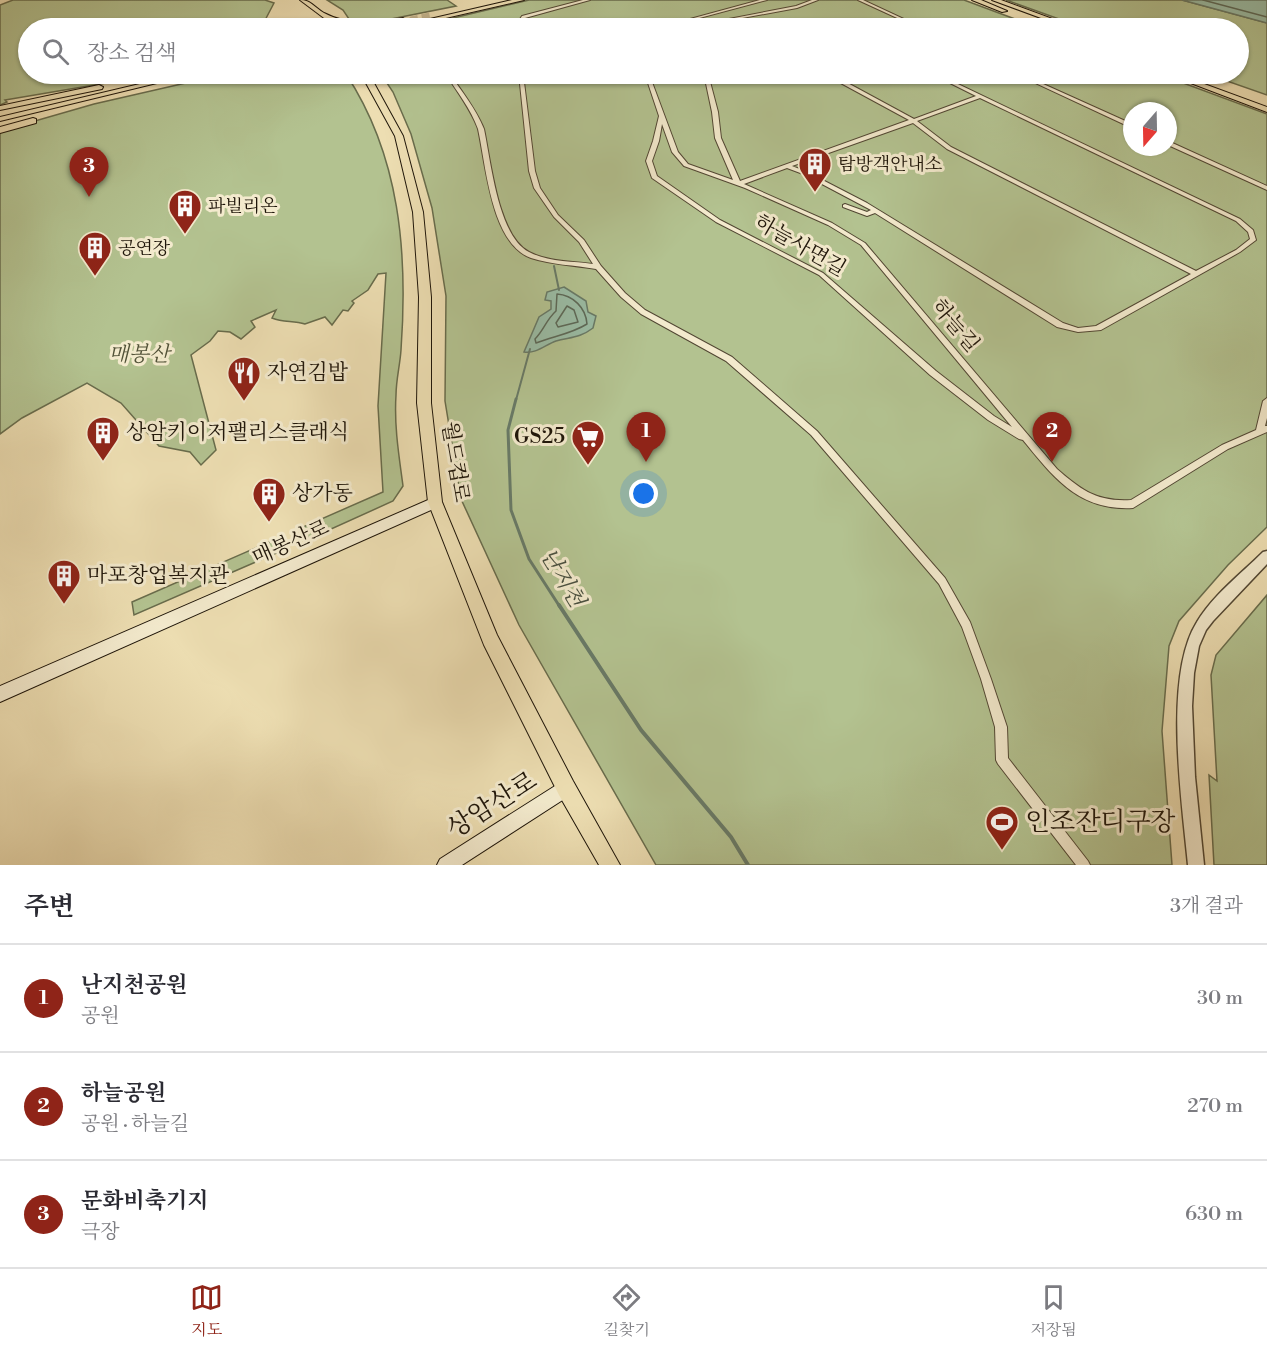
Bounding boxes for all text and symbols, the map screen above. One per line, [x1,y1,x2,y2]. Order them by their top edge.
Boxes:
search box [18,18,1249,84]
icon: search [39,35,72,68]
text: 장소 검색 [87,40,177,67]
north arrow [1123,102,1177,156]
building icon: 탐방객안내소 [797,146,833,193]
pin: 3 [70,148,109,197]
place label: 탐방객안내소 [838,153,942,176]
building icon: 파빌리온 [167,188,203,235]
place label: 파빌리온 [208,195,278,218]
street label: 하늘사면길 [750,209,850,283]
building icon: 공연장 [77,230,113,277]
place label: 공연장 [118,237,171,260]
street label: 하늘길 [925,294,985,358]
park label: 매봉산 [109,342,172,368]
restaurant icon: 자연김밥 [226,355,262,402]
place label: 자연김밥 [267,360,349,386]
pin: 1 [626,412,666,462]
pin: 2 [1032,412,1072,462]
building icon: 상암키이저팰리스클래식 [85,415,121,462]
supermarket icon: GS25 [570,419,606,466]
place label: 상암키이저팰리스클래식 [126,420,349,446]
street label: 월드컵로 [436,420,474,504]
place label: GS25 [514,424,565,450]
building icon: 상가동 [251,476,287,523]
your location [629,479,658,508]
place label: 상가동 [292,481,353,507]
street label: 매봉산로 [249,515,333,571]
water label: 난지천 [534,544,591,614]
building icon: 마포창업복지관 [46,558,82,605]
place label: 마포창업복지관 [87,563,230,589]
street label: 상암산로 [441,765,543,845]
sports icon: 인조잔디구장 [984,804,1020,851]
place label: 인조잔디구장 [1025,806,1176,838]
text: 주변 [24,891,74,923]
text: 3개 결과 [1170,894,1243,919]
text: 난지천공원 [81,972,187,999]
text: 1 [39,986,48,1011]
text: 30 m [1197,986,1243,1011]
text: 공원 [81,1004,120,1029]
text: 하늘공원 [81,1080,166,1107]
text: 2 [37,1094,50,1119]
text: 270 m [1187,1094,1243,1119]
text: 공원 · 하늘길 [81,1112,189,1137]
text: 문화비축기지 [81,1188,209,1215]
text: 3 [37,1202,50,1227]
text: 630 m [1185,1202,1243,1227]
text: 극장 [81,1220,120,1245]
tab: 지도 [190,1281,223,1340]
tab: 길찾기 [604,1281,650,1340]
tab: 저장됨 [1030,1281,1077,1340]

